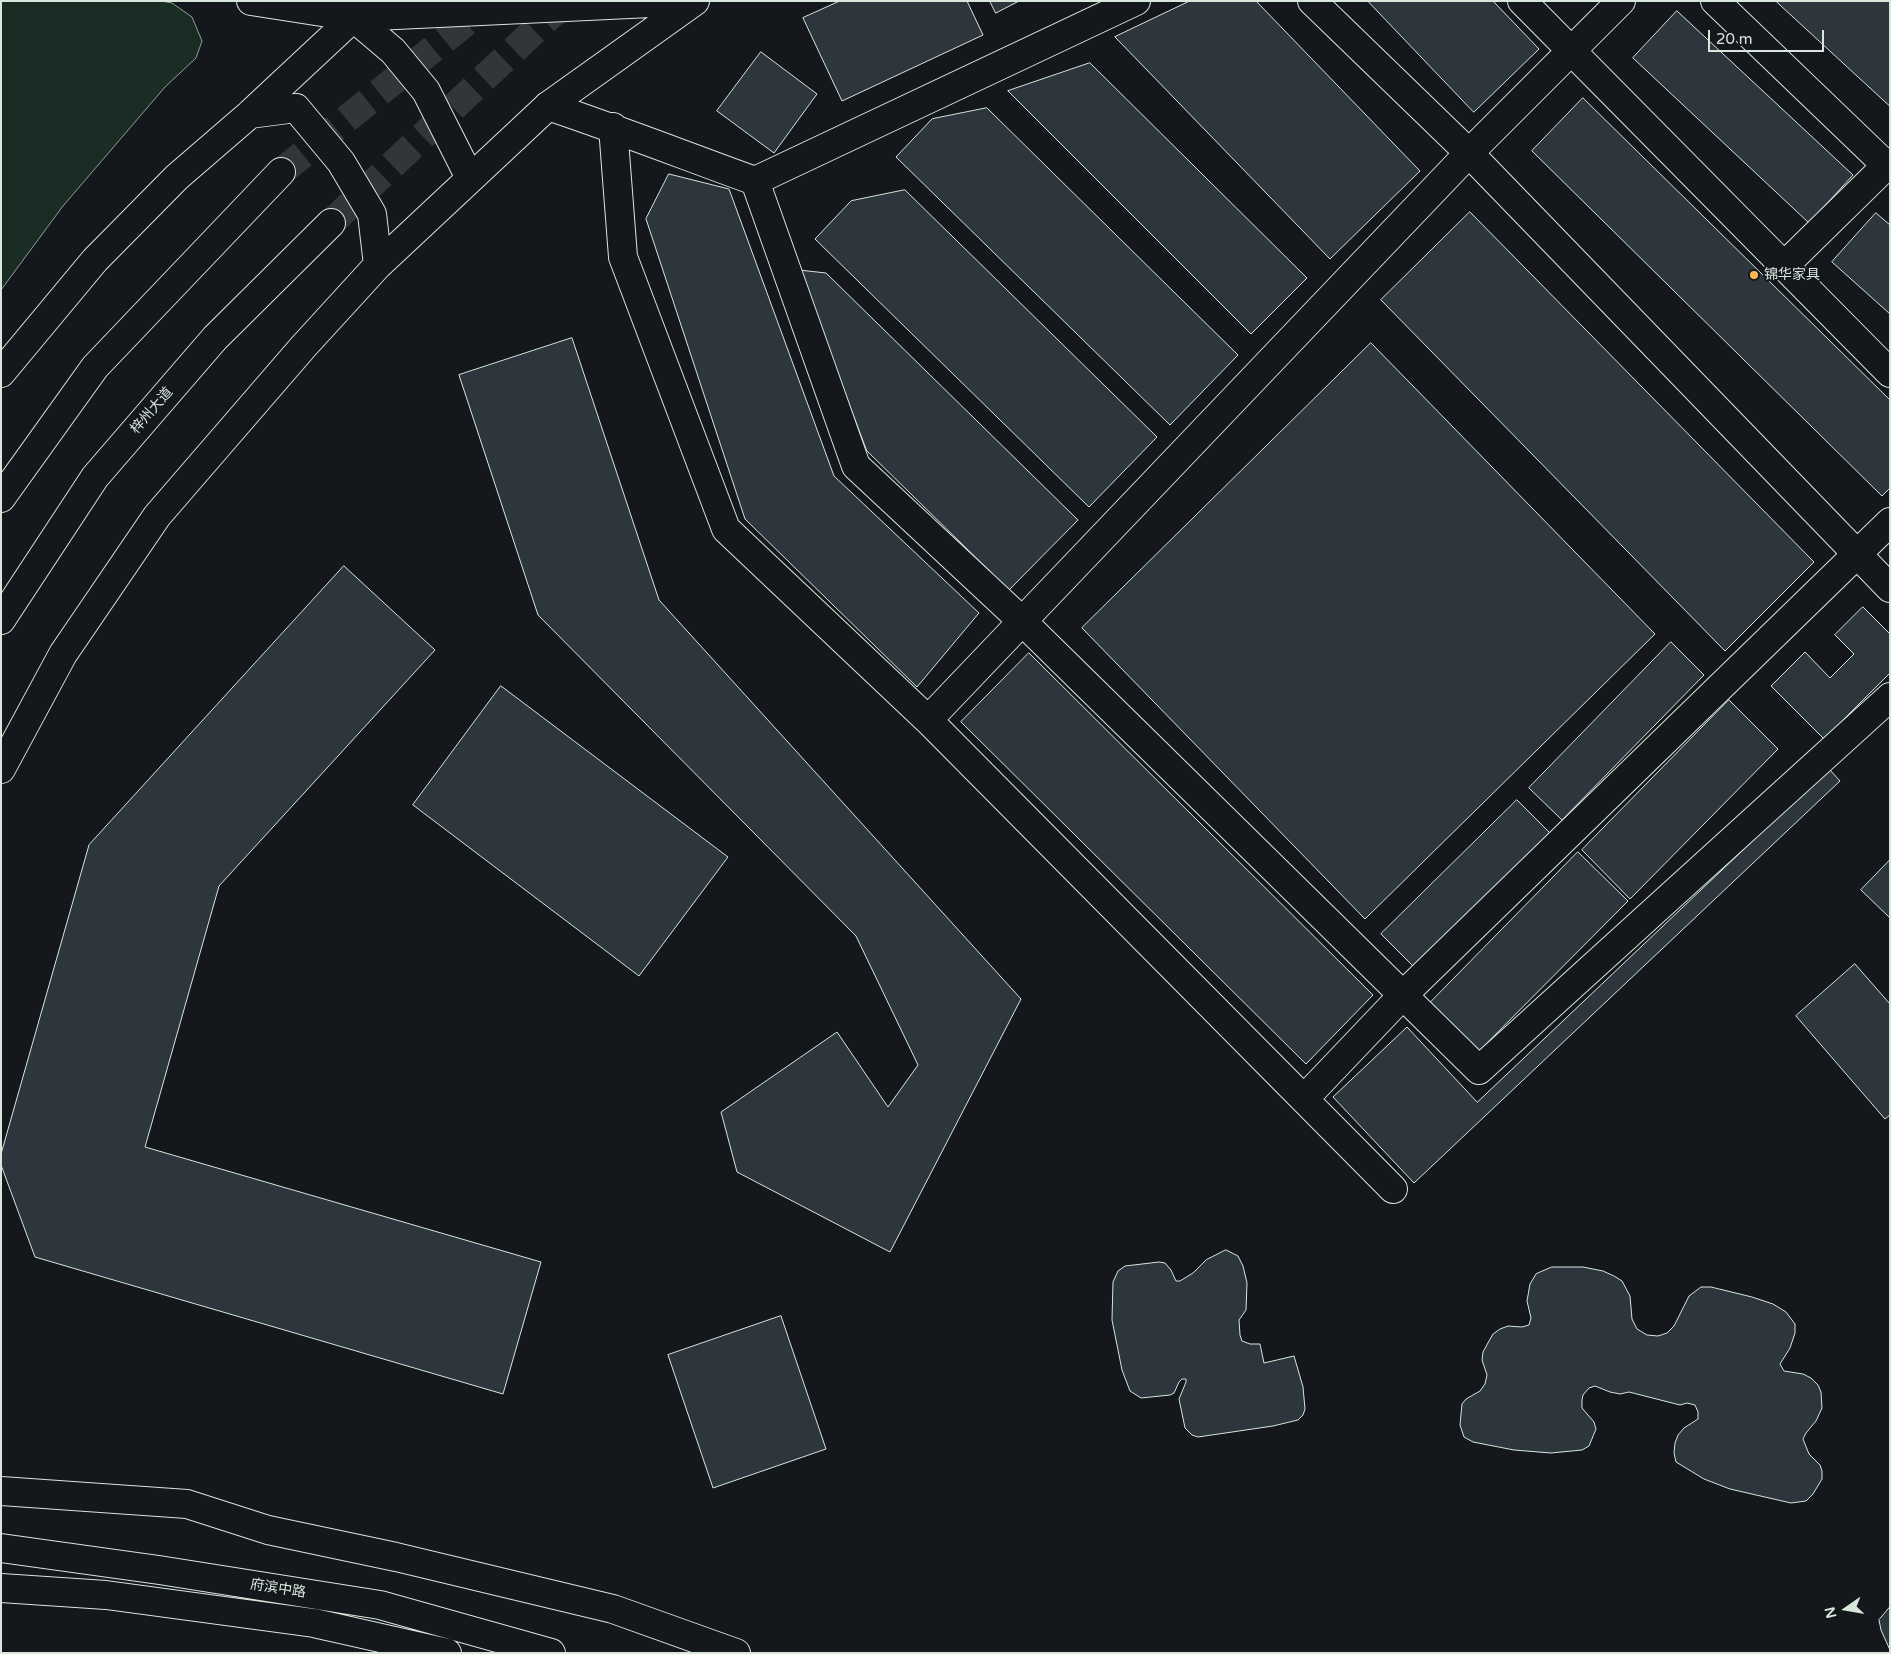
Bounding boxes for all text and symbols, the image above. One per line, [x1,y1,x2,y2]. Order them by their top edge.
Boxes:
scale bar [1711,20,1827,52]
text: 20 m [1716,30,1753,48]
place label: 锦华家具 [1764,267,1820,283]
marker: 锦华家具 [1748,269,1760,281]
street label: 梓州大道 [127,384,177,438]
street label: 府滨中路 [249,1576,307,1602]
north arrow [1821,1584,1871,1634]
text: N [1821,1605,1840,1620]

